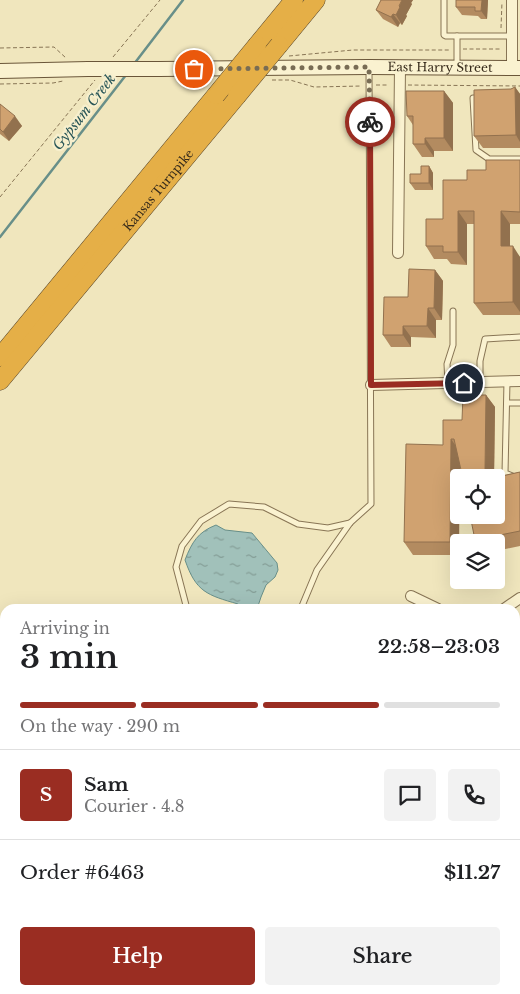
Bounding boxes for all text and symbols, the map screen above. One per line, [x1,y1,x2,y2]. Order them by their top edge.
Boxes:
pin [173,48,215,90]
icon: bag [180,55,208,83]
street label: East Harry Street [387,59,493,75]
water label: Gypsum Creek [49,70,119,154]
courier [345,97,395,147]
icon: bike [356,108,384,136]
street label: Kansas Turnpike [120,146,197,234]
pin [443,362,485,404]
icon: home [450,369,478,397]
map controls [450,469,505,589]
button: locate [450,469,505,524]
button: layers [450,534,505,589]
text: Arriving in [20,618,110,638]
text: 22:58–23:03 [378,635,500,658]
text: 3 min [20,637,118,677]
text: On the way · 290 m [20,716,180,736]
button: chat [384,769,436,821]
button: phone [448,769,500,821]
text: Sam [84,773,129,796]
text: S [40,783,52,806]
text: Courier · 4.8 [84,796,185,816]
text: Order #6463 [20,861,145,884]
text: $11.27 [444,861,500,884]
button: Help [20,927,255,985]
button: Share [265,927,500,985]

